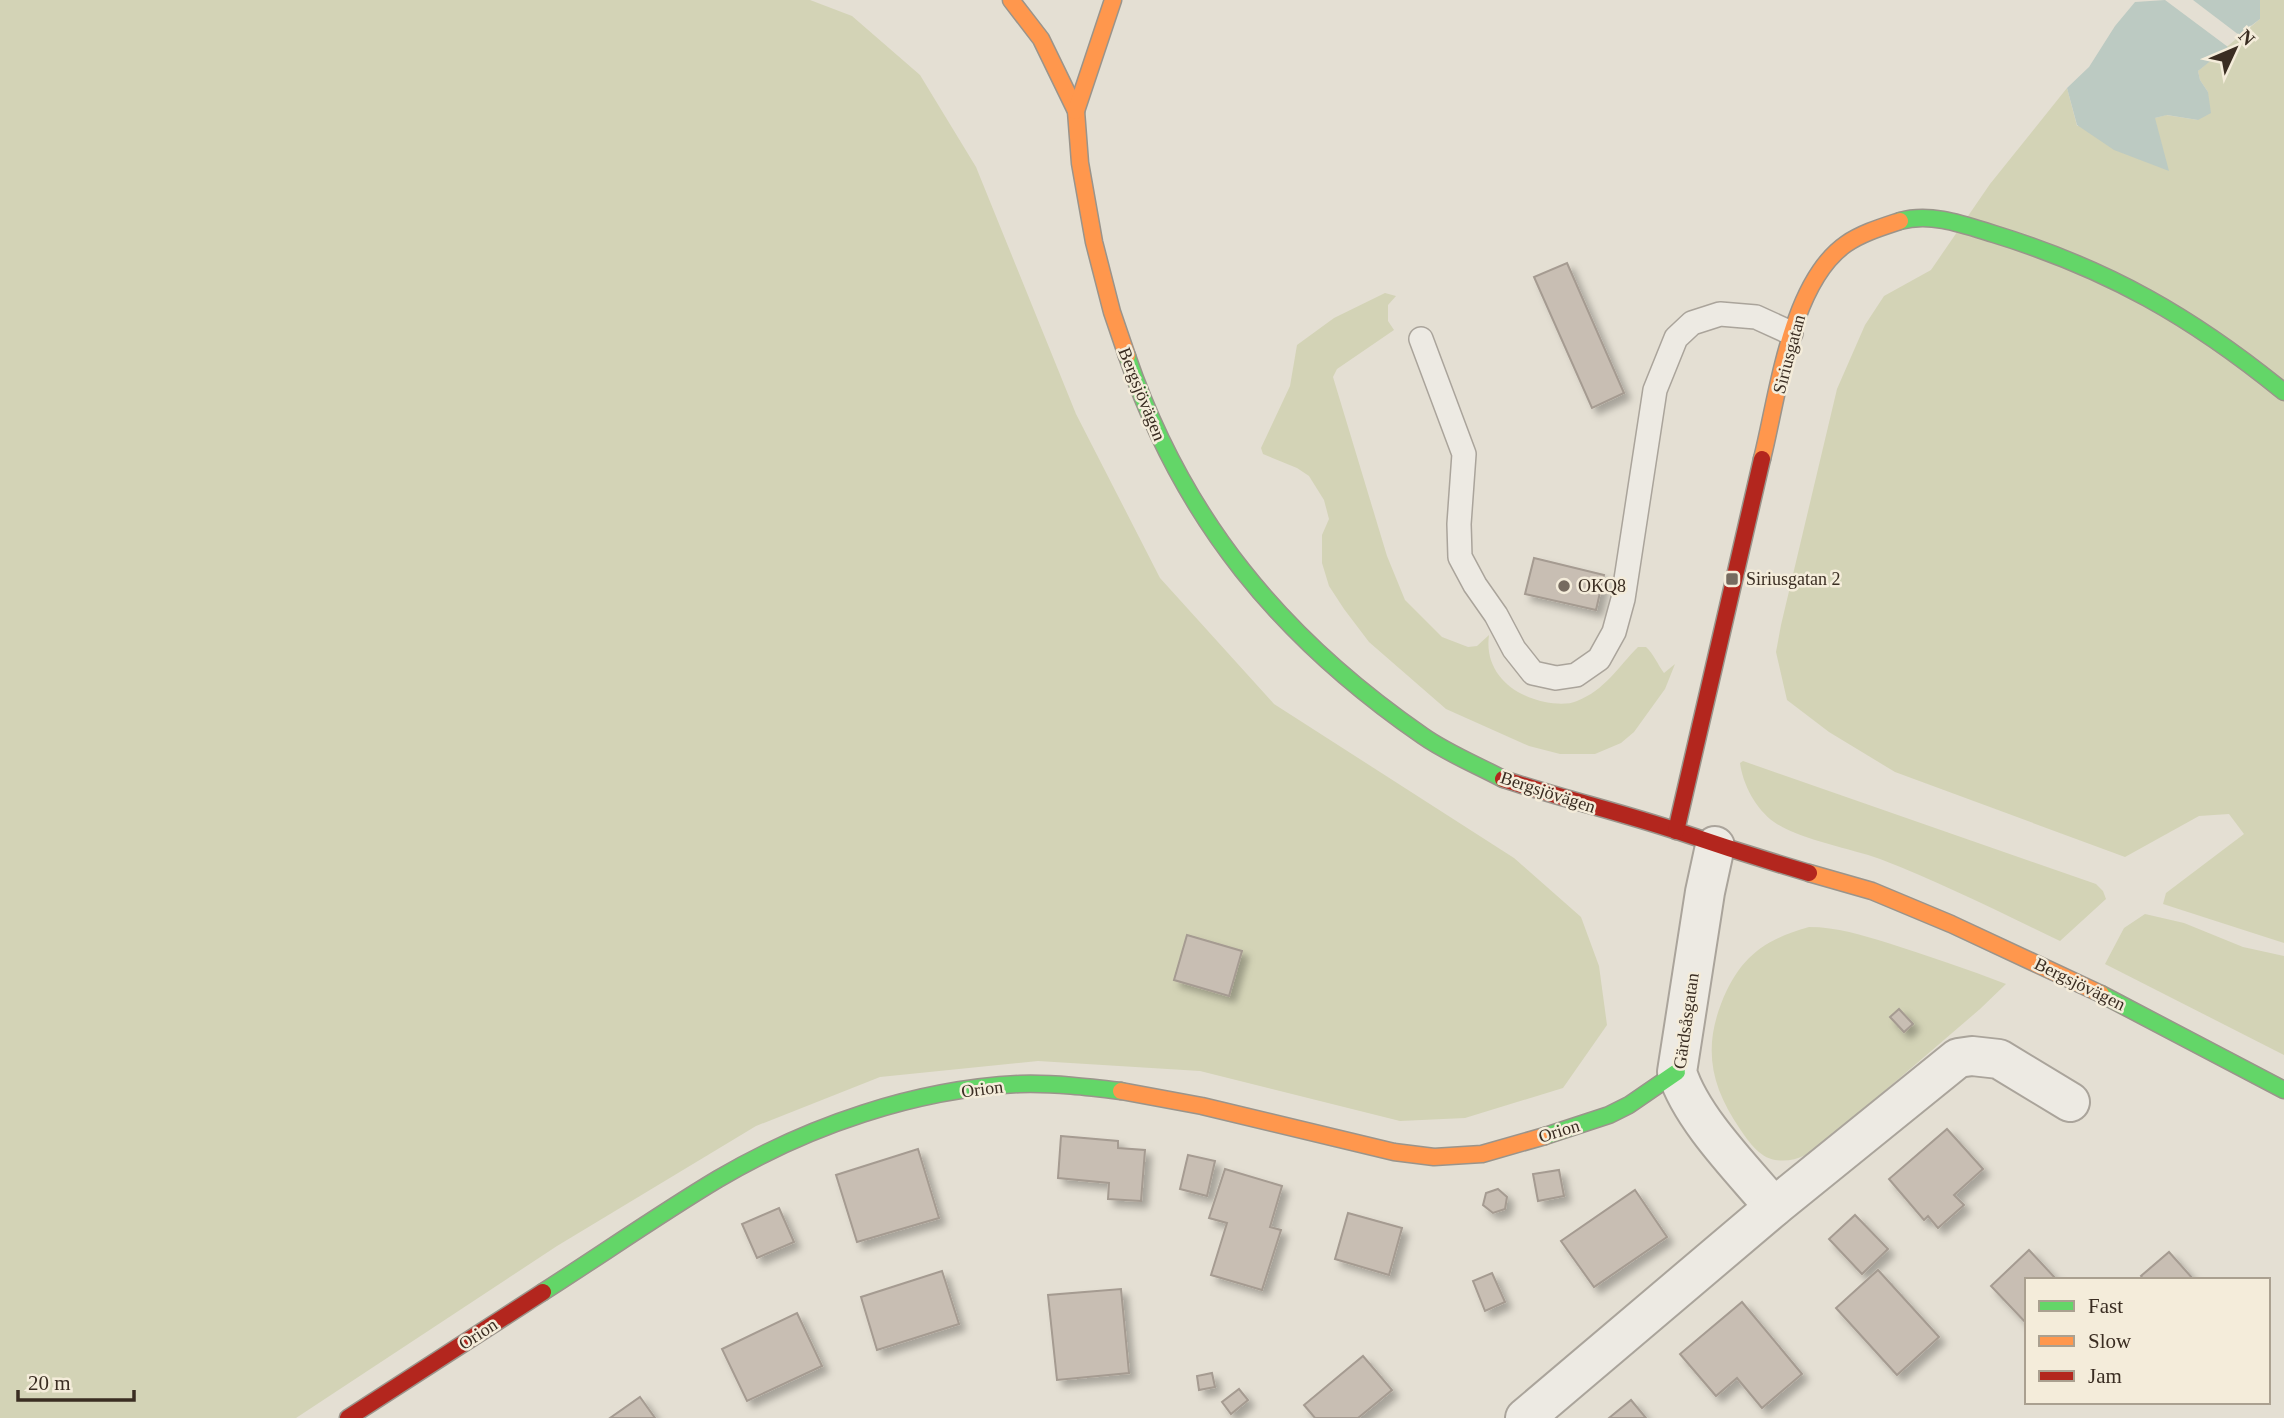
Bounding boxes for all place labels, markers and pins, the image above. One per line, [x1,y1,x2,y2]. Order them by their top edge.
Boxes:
place label: Siriusgatan 2 [1746,569,1841,589]
marker: Siriusgatan 2 [1724,571,1740,587]
place label: OKQ8 [1578,576,1626,596]
marker: OKQ8 [1556,578,1572,594]

